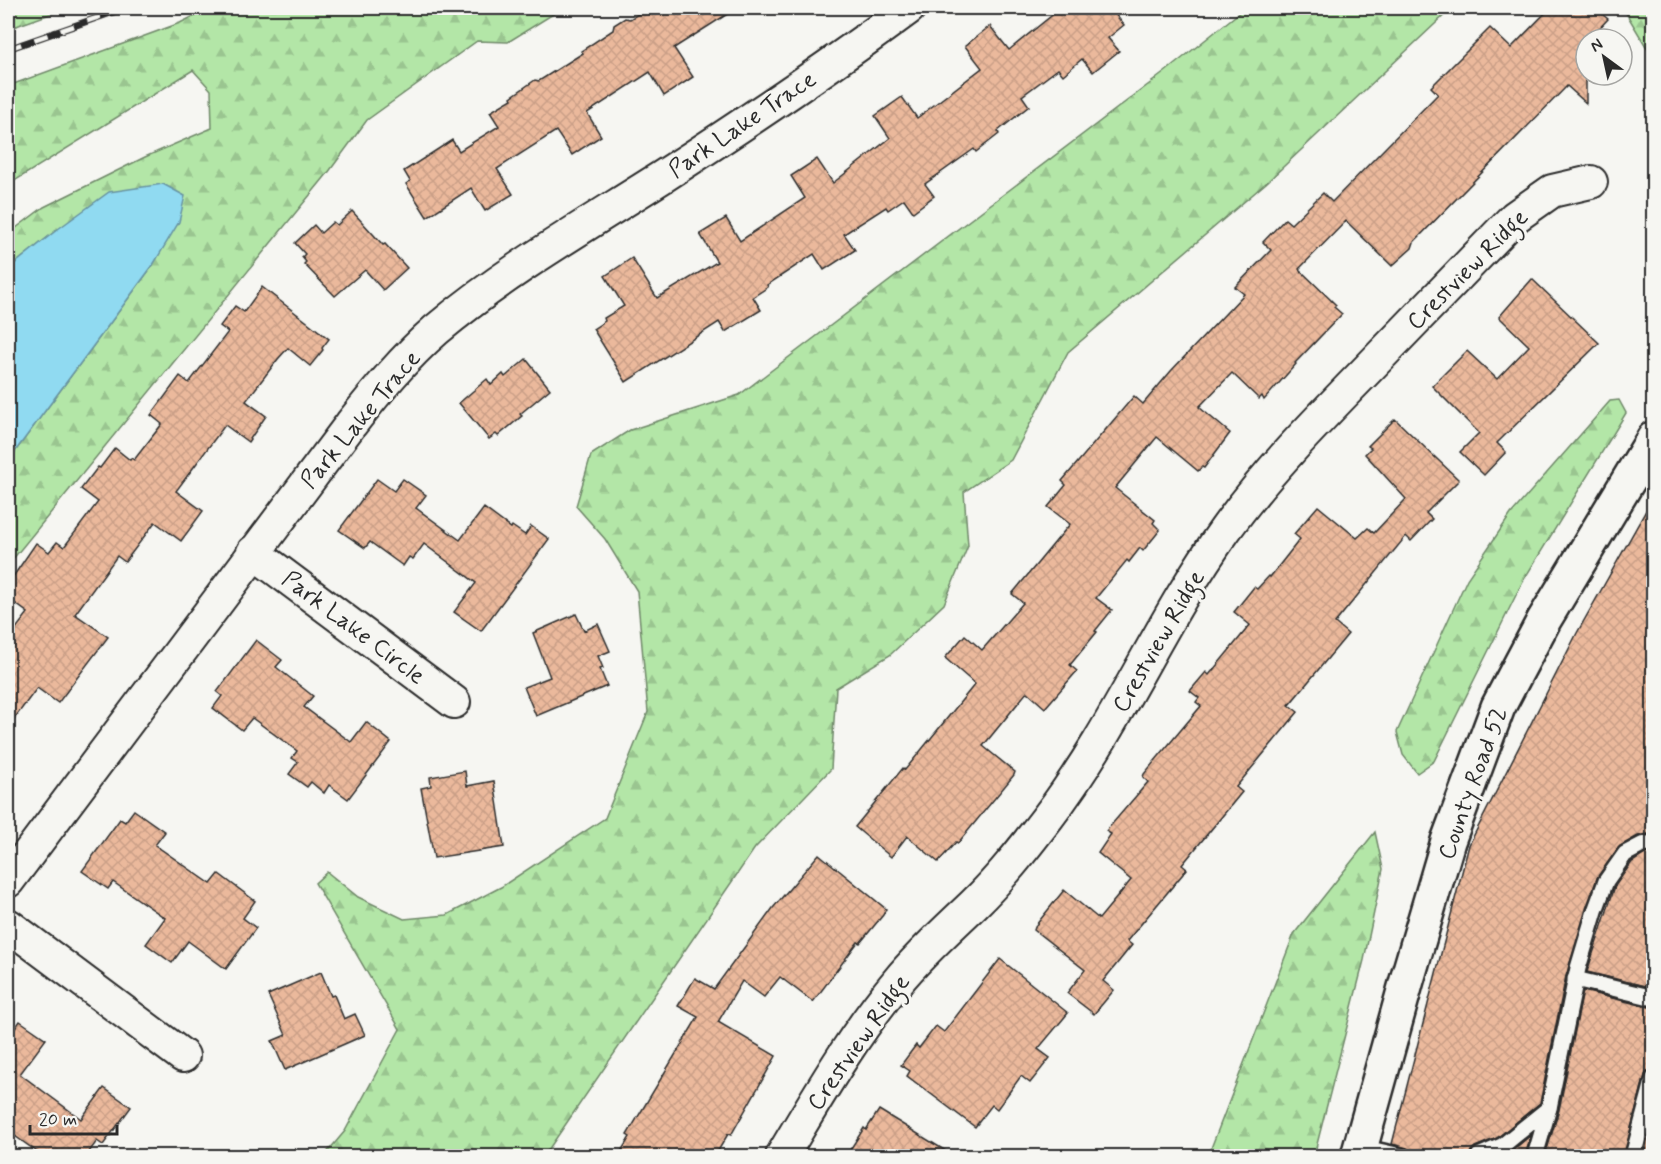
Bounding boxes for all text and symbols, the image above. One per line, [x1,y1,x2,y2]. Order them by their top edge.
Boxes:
north arrow [1574,27,1634,87]
text: N [1586,34,1607,57]
street label: Park Lake Trace [663,64,823,186]
street label: Crestview Ridge [1401,203,1538,340]
street label: Park Lake Trace [294,344,428,496]
street label: Park Lake Circle [275,564,431,692]
street label: Crestview Ridge [1106,565,1215,720]
street label: County Road 52 [1431,703,1515,864]
street label: Crestview Ridge [801,969,920,1119]
scale bar [30,1098,117,1136]
text: 20 m [39,1108,77,1132]

